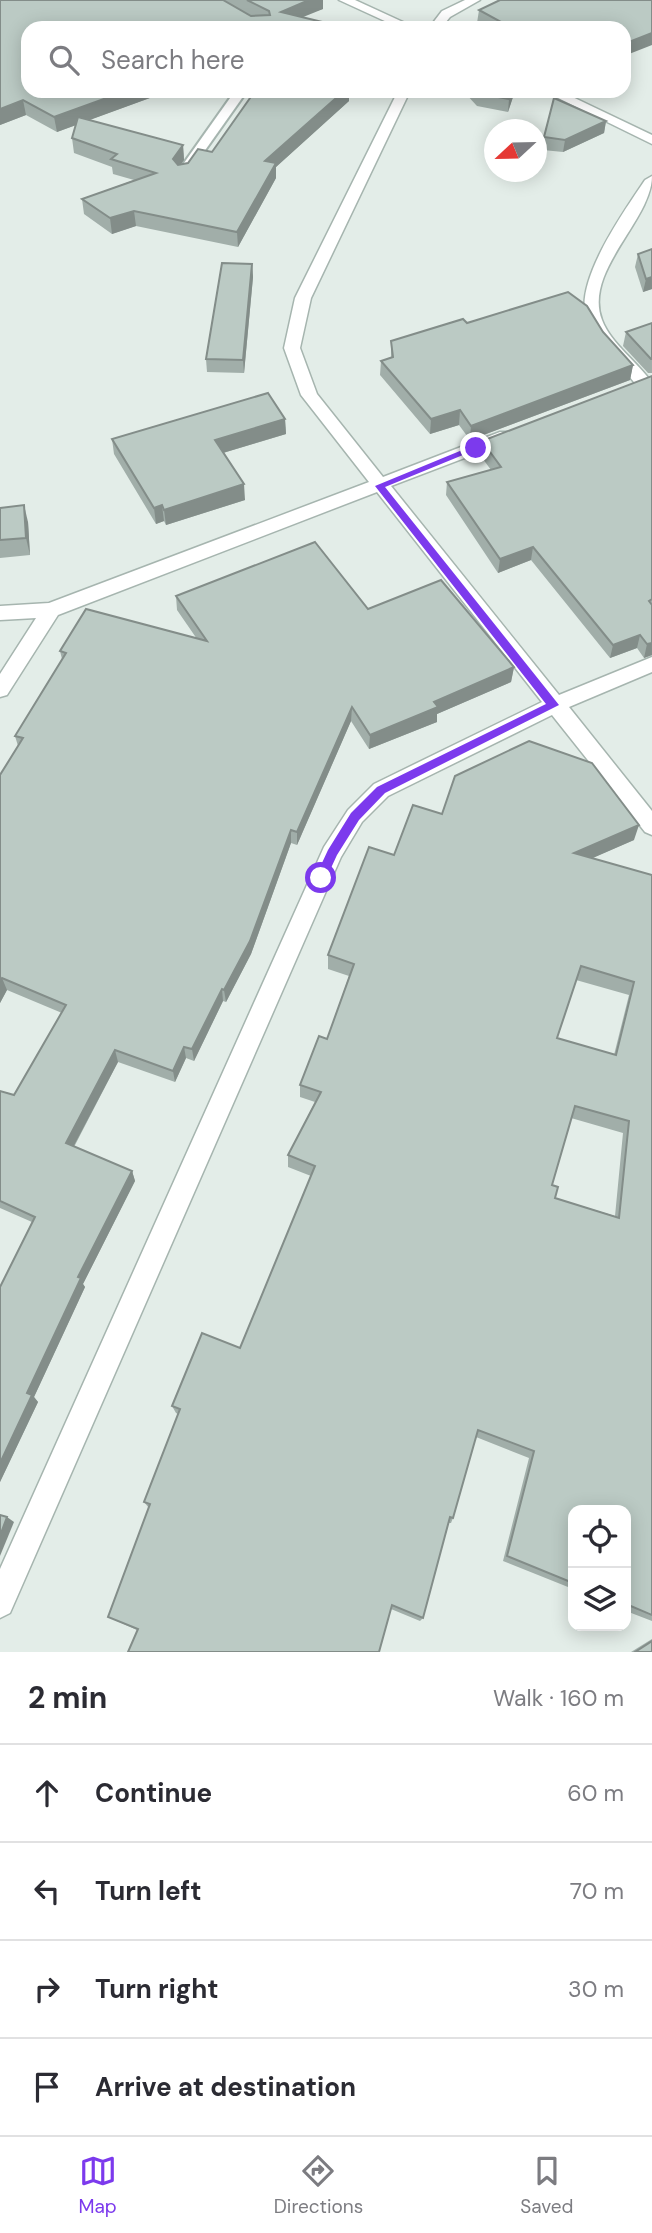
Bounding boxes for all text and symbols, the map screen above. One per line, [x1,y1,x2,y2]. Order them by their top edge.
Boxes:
search box [21,21,631,98]
icon: search [45,41,83,79]
text: Search here [101,43,244,77]
north arrow [484,119,547,182]
route end [460,432,491,463]
route start [305,862,336,893]
map controls [568,1505,631,1631]
button: locate [568,1505,631,1568]
button: layers [568,1568,631,1631]
text: 2 min [28,1678,107,1717]
text: Walk · 160 m [493,1683,624,1713]
icon: ahead [28,1774,66,1812]
text: Continue [95,1776,212,1810]
text: 60 m [567,1778,624,1808]
icon: left [28,1872,66,1910]
text: Turn left [95,1874,202,1908]
text: 70 m [570,1876,624,1906]
icon: right [28,1970,66,2008]
text: Turn right [95,1972,219,2006]
text: 30 m [568,1974,624,2004]
icon: arrive [28,2068,66,2106]
text: Arrive at destination [95,2070,356,2104]
tab: Map [79,2152,117,2219]
tab: Directions [274,2152,363,2219]
tab: Saved [520,2152,573,2219]

